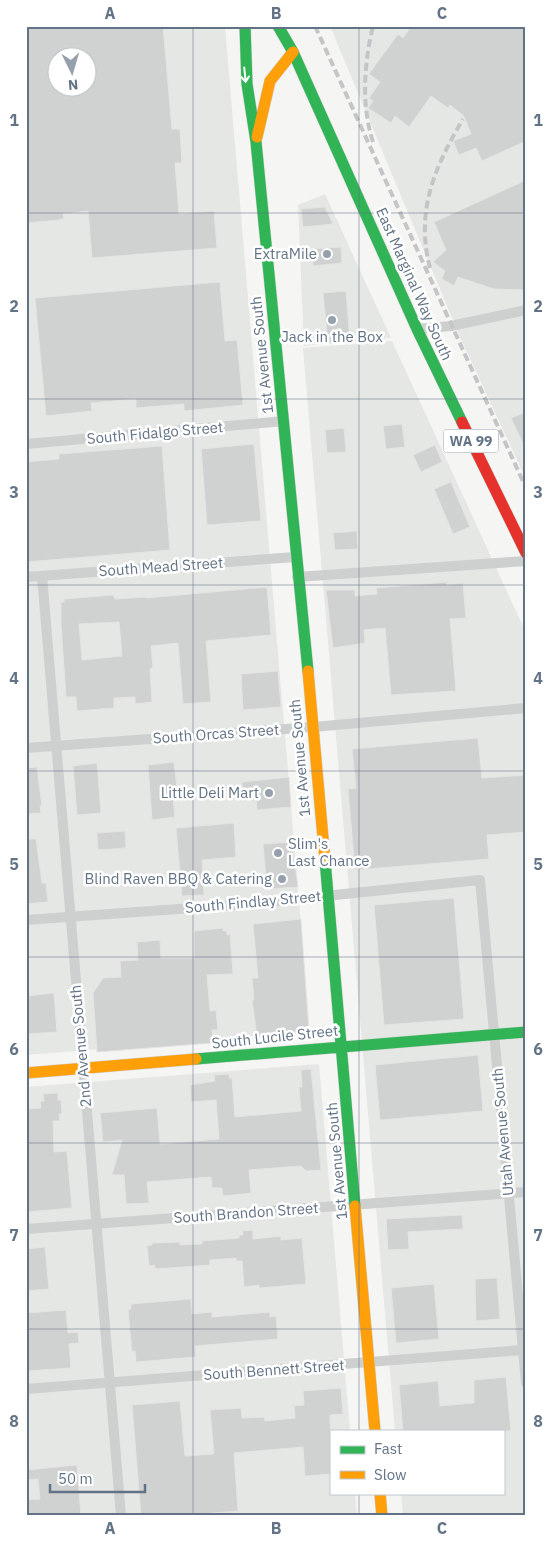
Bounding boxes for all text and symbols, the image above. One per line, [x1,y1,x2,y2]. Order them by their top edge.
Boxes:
text: A [105,3,116,23]
text: B [271,3,282,23]
text: C [437,3,447,23]
north arrow [48,48,98,98]
one-way arrow [241,67,250,83]
text: N [67,76,79,94]
text: 1 [9,110,19,130]
text: 1 [533,110,543,130]
street label: East Marginal Way South [372,204,457,363]
place label: ExtraMile [254,244,317,263]
marker: ExtraMile [321,248,333,260]
street label: 1st Avenue South [246,295,277,415]
text: 2 [9,296,19,316]
text: 2 [533,296,543,316]
marker: Jack in the Box [326,314,338,326]
place label: Jack in the Box [281,327,383,346]
street label: South Fidalgo Street [86,417,224,448]
road number: WA 99 [444,430,498,452]
text: 3 [9,482,19,502]
text: 3 [533,482,543,502]
street label: South Mead Street [98,553,224,580]
text: 4 [9,668,19,688]
text: 4 [533,668,543,688]
street label: 1st Avenue South [285,698,314,818]
street label: South Orcas Street [152,720,280,747]
place label: Little Deli Mart [161,783,259,802]
marker: Little Deli Mart [263,787,275,799]
place label: Slim's Last Chance [288,834,370,870]
marker: Slim's Last Chance [272,847,284,859]
text: 5 [9,854,19,874]
text: 5 [533,854,543,874]
place label: Blind Raven BBQ & Catering [85,869,272,888]
marker: Blind Raven BBQ & Catering [276,873,288,885]
street label: South Findlay Street [184,886,322,917]
street label: 2nd Avenue South [66,984,95,1108]
street label: South Lucile Street [211,1020,339,1053]
text: 6 [9,1039,19,1059]
text: 6 [533,1039,543,1059]
street label: Utah Avenue South [487,1067,518,1197]
street label: 1st Avenue South [322,1101,351,1221]
street label: South Brandon Street [173,1198,319,1227]
text: 7 [9,1225,19,1245]
text: 7 [533,1225,543,1245]
street label: South Bennett Street [203,1355,345,1384]
text: 8 [9,1411,19,1431]
text: 8 [533,1411,543,1431]
legend [330,1430,504,1494]
text: Fast [374,1439,402,1458]
scale bar [50,1462,145,1494]
text: Slow [374,1465,407,1484]
text: 50 m [58,1469,93,1488]
text: A [105,1518,116,1538]
text: B [271,1518,282,1538]
text: C [437,1518,447,1538]

